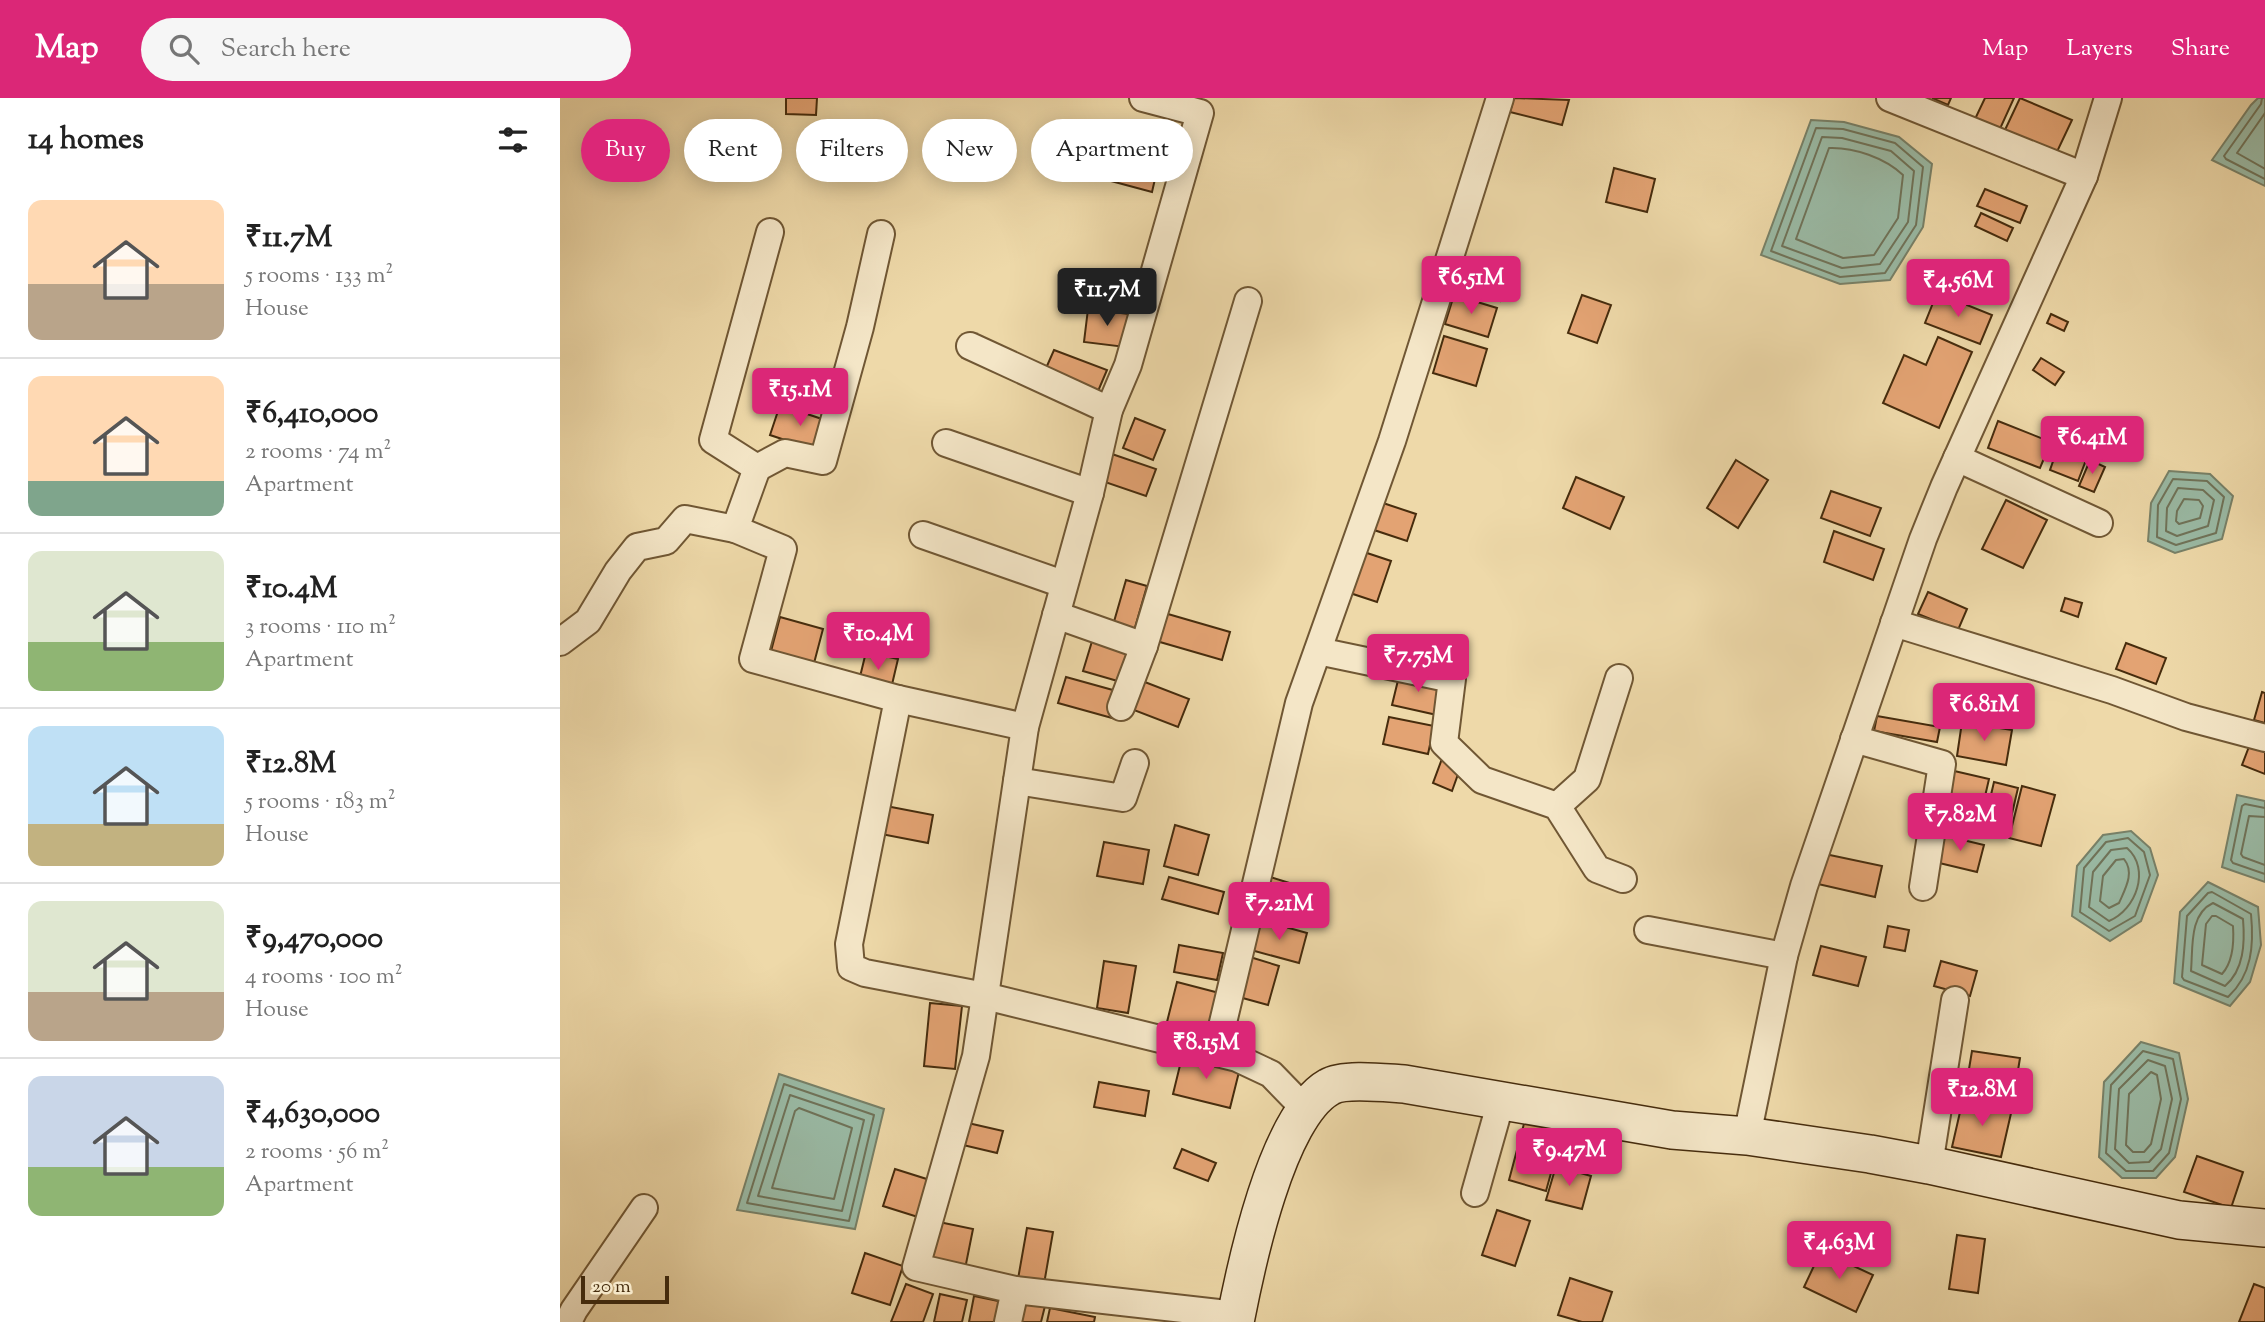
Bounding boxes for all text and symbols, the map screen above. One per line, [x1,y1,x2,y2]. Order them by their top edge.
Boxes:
search box [141,18,631,81]
text: Map [35,25,99,73]
icon: search [165,30,203,68]
text: Search here [221,31,351,68]
text: Map [1982,32,2028,66]
text: Layers [2066,32,2133,66]
text: Share [2171,32,2230,66]
text: 14 homes [28,119,144,162]
chip: Buy [581,119,670,182]
chip: Rent [684,119,782,182]
chip: Filters [796,119,908,182]
chip: New [922,119,1017,182]
chip: Apartment [1031,119,1193,182]
icon: filters [494,121,532,159]
text: ₹11.7M [245,217,332,260]
icon: home [84,228,168,312]
pin: ₹6.51M [1414,256,1528,316]
text: 5 rooms · 133 m² [245,260,393,293]
pin: ₹4.56M [1901,260,2015,319]
text: ₹6.51M [1438,262,1504,295]
text: ₹4.56M [1923,265,1993,298]
pin: ₹11.7M [1050,268,1164,328]
text: ₹11.7M [1074,274,1140,307]
text: House [245,293,309,326]
pin: ₹15.1M [743,368,857,428]
text: ₹15.1M [768,374,832,407]
text: ₹6,410,000 [245,393,378,436]
icon: home [84,404,168,488]
pin: ₹6.41M [2035,416,2149,476]
text: ₹6.41M [2057,422,2127,455]
text: 2 rooms · 74 m² [245,436,391,469]
text: Apartment [245,469,354,502]
text: ₹10.4M [245,568,337,611]
icon: home [84,579,168,663]
text: 3 rooms · 110 m² [245,611,396,644]
pin: ₹10.4M [821,612,935,672]
text: ₹10.4M [843,618,913,651]
pin: ₹7.75M [1361,634,1475,694]
text: ₹7.75M [1383,640,1453,673]
text: Apartment [245,644,354,677]
pin: ₹6.81M [1927,684,2041,743]
text: ₹6.81M [1949,689,2019,722]
text: ₹12.8M [245,743,336,786]
icon: home [84,754,168,838]
text: 5 rooms · 183 m² [245,786,396,819]
pin: ₹7.82M [1903,794,2017,853]
text: ₹7.82M [1924,799,1996,832]
text: House [245,819,309,852]
pin: ₹7.21M [1222,882,1336,942]
text: ₹7.21M [1244,888,1314,921]
text: ₹9,470,000 [245,918,383,961]
icon: home [84,929,168,1013]
text: 4 rooms · 100 m² [245,961,403,994]
text: House [245,994,309,1027]
pin: ₹8.15M [1149,1021,1263,1081]
text: ₹8.15M [1172,1027,1240,1060]
pin: ₹12.8M [1925,1068,2039,1128]
text: ₹12.8M [1947,1074,2017,1107]
text: ₹4,630,000 [245,1093,380,1136]
icon: home [84,1104,168,1188]
pin: ₹9.47M [1512,1128,1626,1188]
text: ₹9.47M [1532,1134,1606,1167]
text: 2 rooms · 56 m² [245,1136,389,1169]
text: Apartment [245,1169,354,1202]
pin: ₹4.63M [1782,1222,1896,1281]
text: ₹4.63M [1803,1227,1875,1260]
scale bar [581,1273,668,1305]
text: 20 m [592,1274,631,1301]

